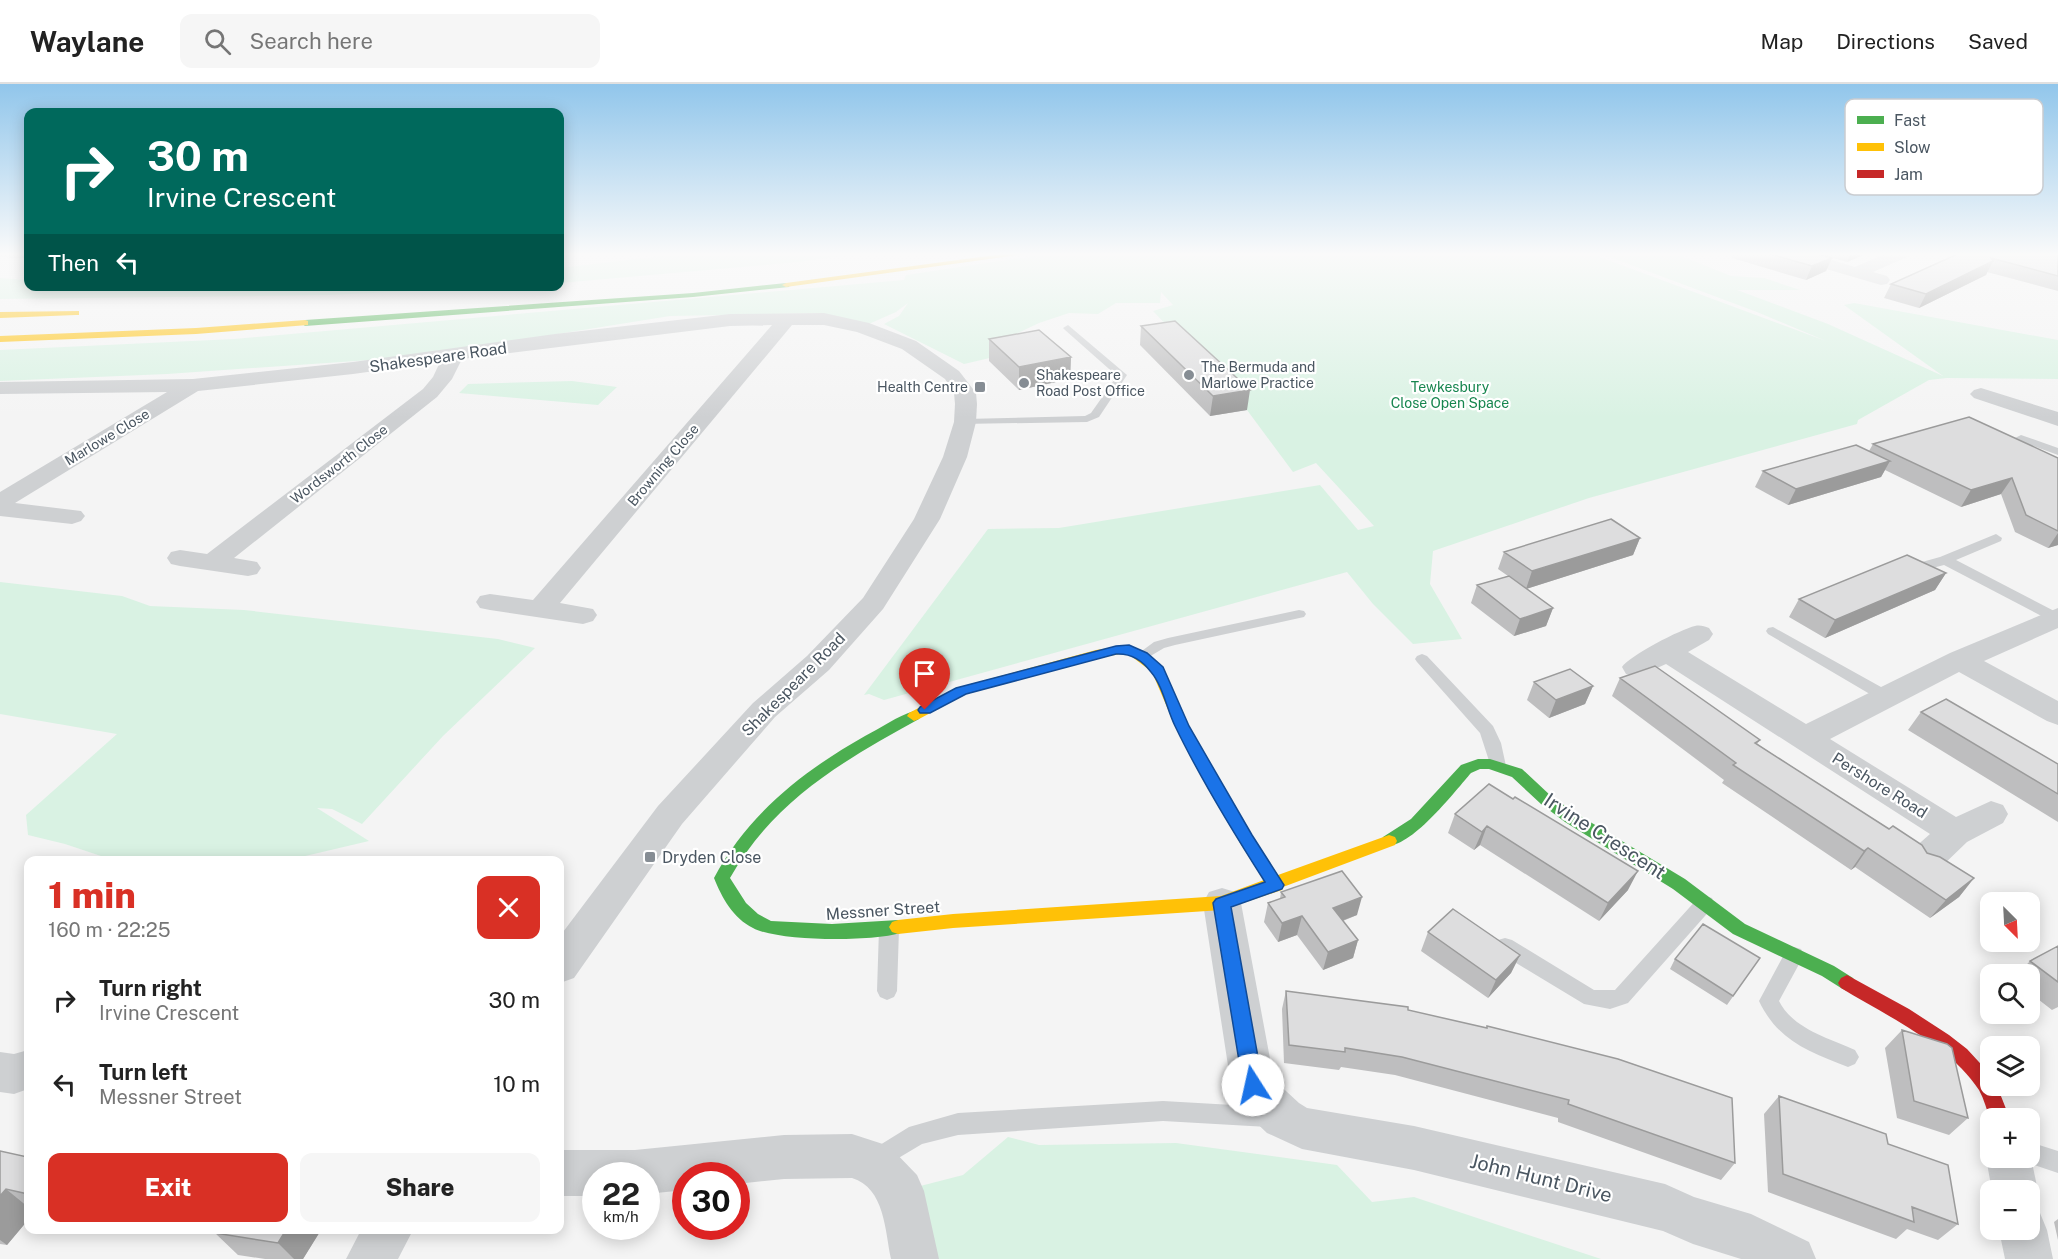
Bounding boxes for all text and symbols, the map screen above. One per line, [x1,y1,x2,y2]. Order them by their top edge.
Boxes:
search box [180,14,600,68]
text: Waylane [30,25,144,58]
icon: search [201,25,234,58]
text: Search here [249,28,373,54]
text: Map [1761,29,1803,54]
text: Directions [1836,29,1935,54]
text: Saved [1968,29,2028,54]
legend [1845,99,2043,195]
text: Fast [1894,111,1926,130]
text: 30 m [147,131,249,180]
icon: right [48,132,126,210]
text: Slow [1894,138,1931,157]
text: Jam [1894,165,1923,184]
text: Irvine Crescent [147,181,336,213]
icon: left [111,246,144,279]
text: Then [48,250,99,276]
street label: Shakespeare Road [368,338,508,377]
place label: The Bermuda and Marlowe Practice [1201,359,1315,391]
place label: Shakespeare Road Post Office [1036,367,1145,399]
marker: The Bermuda and Marlowe Practice [1182,368,1196,382]
marker: Shakespeare Road Post Office [1017,376,1031,390]
place label: Health Centre [877,379,968,395]
park label: Tewkesbury Close Open Space [1391,379,1509,411]
marker: Health Centre [973,380,987,394]
street label: Marlowe Close [62,405,152,469]
street label: Wordsworth Close [287,421,391,507]
street label: Browning Close [624,421,702,509]
street label: Shakespeare Road [738,629,849,740]
pin [899,648,950,710]
icon: arrive [908,657,941,690]
street label: Pershore Road [1829,749,1931,822]
street label: Irvine Crescent [1540,788,1670,884]
place label: Dryden Close [662,848,761,867]
marker: Dryden Close [643,850,657,864]
text: 1 min [48,874,136,916]
button: close [477,876,540,939]
north arrow [1980,892,2040,952]
map controls [1980,892,2040,1240]
street label: Messner Street [825,897,941,924]
text: 160 m · 22:25 [48,918,171,942]
button: search [1980,964,2040,1024]
text: Turn right [99,975,202,1001]
icon: right [48,984,81,1017]
text: 30 m [488,987,540,1013]
text: Irvine Crescent [99,1001,239,1025]
button: layers [1980,1036,2040,1096]
position arrow [1221,1053,1285,1117]
text: Turn left [99,1059,188,1085]
icon: left [48,1068,81,1101]
text: 10 m [493,1071,540,1097]
text: Messner Street [99,1085,242,1109]
button: + [1980,1108,2040,1168]
street label: John Hunt Drive [1467,1149,1615,1207]
button: Exit [48,1153,288,1222]
button: Share [300,1153,540,1222]
speed limit sign: 30 [672,1162,750,1240]
text: 22 [602,1176,640,1212]
button: − [1980,1180,2040,1240]
text: km/h [603,1208,639,1225]

